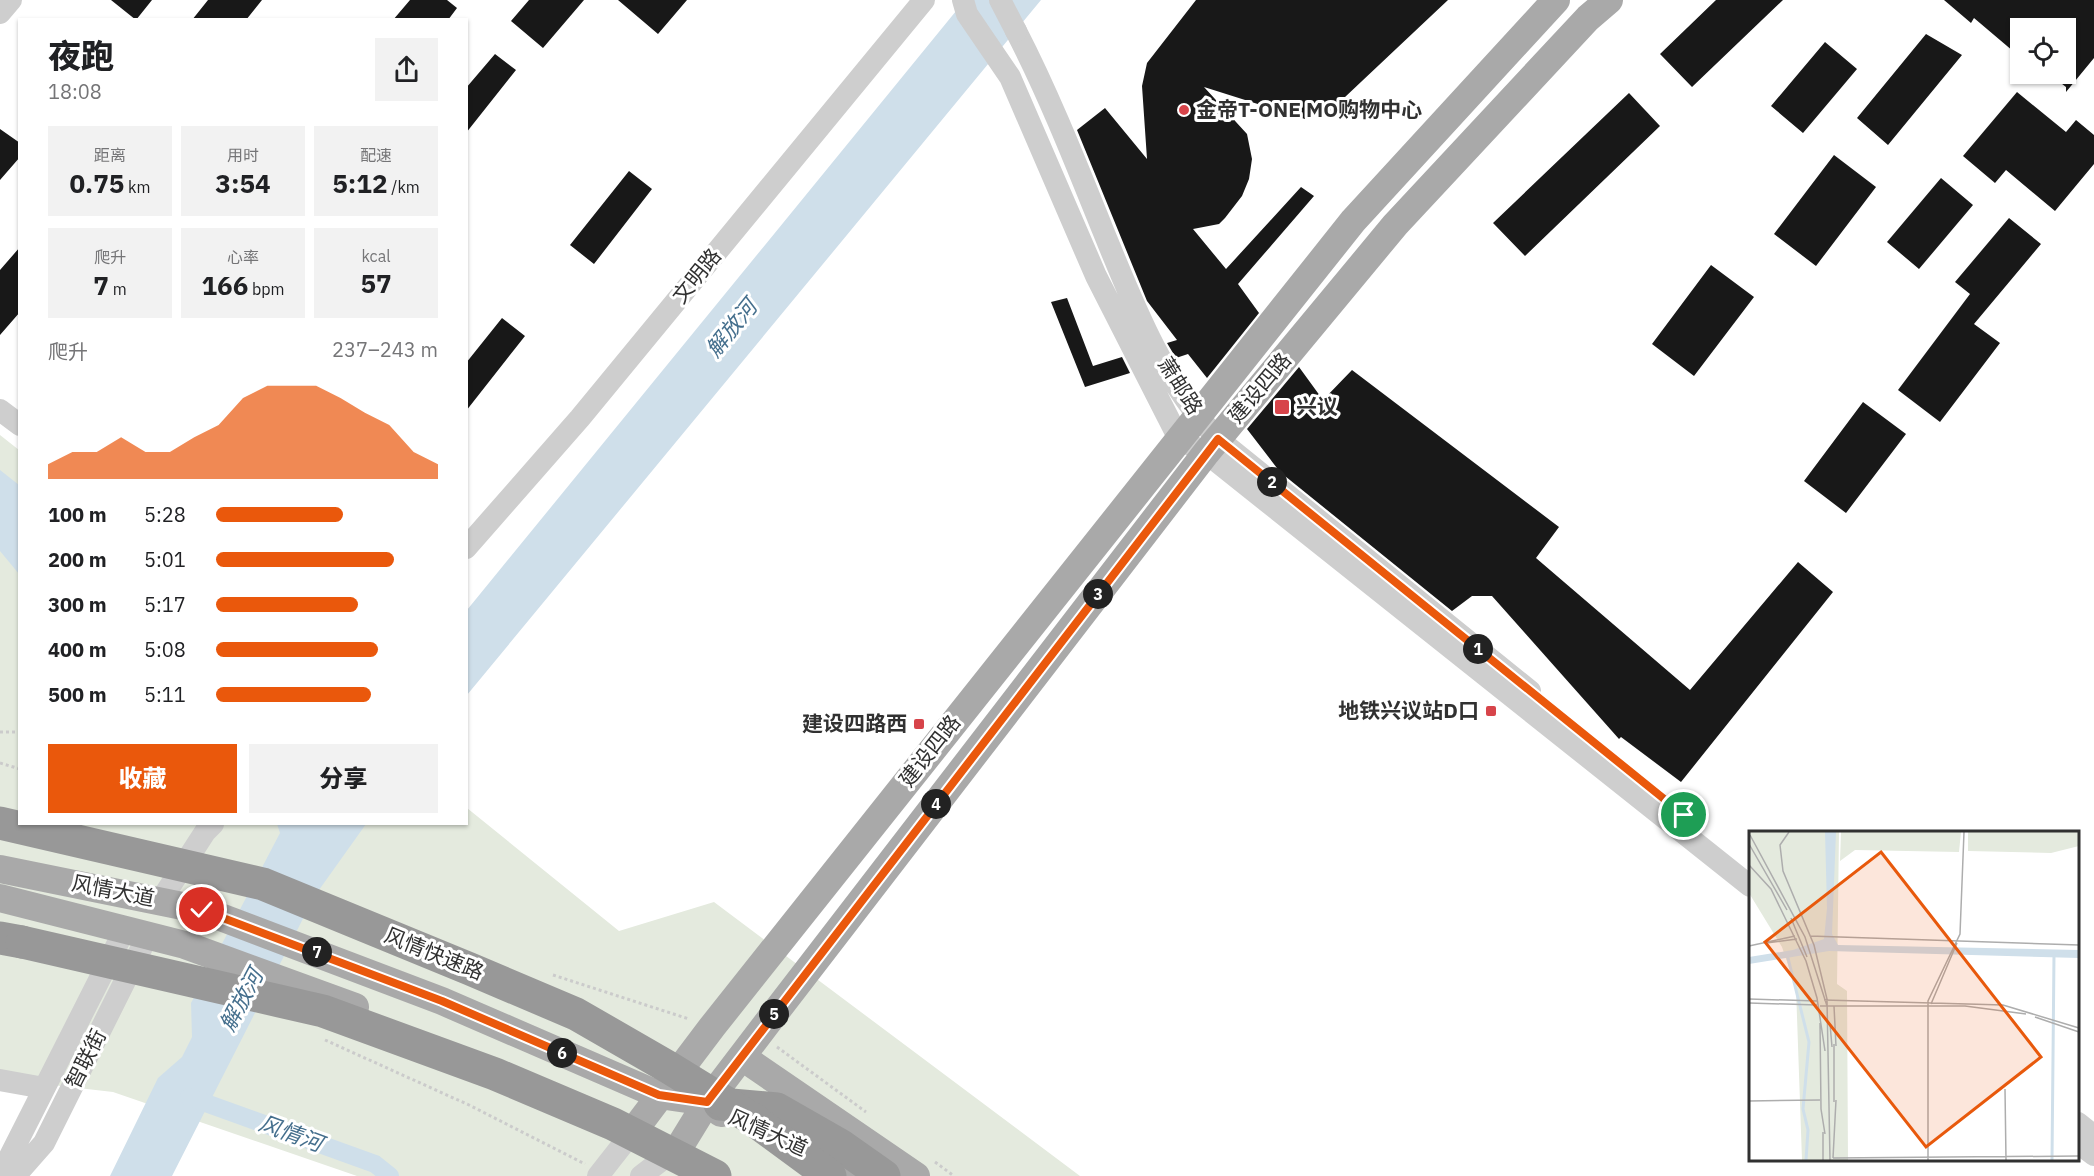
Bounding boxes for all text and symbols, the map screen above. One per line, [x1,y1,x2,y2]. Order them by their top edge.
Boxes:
map controls [2010,18,2076,84]
button: locate [2010,18,2076,84]
text: 夜跑 [48,34,114,77]
button: share [375,38,438,101]
text: 18:08 [48,78,102,105]
place label: 金帝T-ONE MO购物中心 [1196,95,1422,123]
marker: 金帝T-ONE MO购物中心 [1177,103,1191,117]
text: 距离 [94,145,126,165]
text: 用时 [227,145,259,165]
text: 配速 [360,145,392,165]
text: 0.75 [69,166,124,200]
text: 3:54 [215,166,271,200]
text: 5:12 [332,166,388,200]
text: km [124,177,151,197]
text: /km [388,177,420,197]
street label: 文明路 [666,242,727,309]
text: kcal [361,246,391,266]
text: 爬升 [94,247,126,267]
text: 心率 [227,247,259,267]
text: 57 [360,266,392,300]
text: 7 [93,268,109,302]
text: 166 [201,268,248,302]
text: m [109,279,127,299]
text: bpm [248,279,285,299]
water label: 解放河 [699,290,765,362]
text: 237–243 m [332,336,438,363]
text: 爬升 [48,338,88,365]
street label: 建设四路 [1222,346,1297,429]
street label: 萧邮路 [1152,351,1209,420]
place label: 兴议 [1296,392,1338,420]
marker: 兴议 [1273,398,1291,416]
pin: 2 [1257,467,1287,497]
text: 2 [1267,472,1277,492]
text: 100 m [48,501,107,528]
text: 5:28 [144,501,186,528]
text: 200 m [48,546,107,573]
text: 5:01 [144,546,186,573]
pin: 3 [1083,579,1113,609]
text: 3 [1093,584,1103,604]
text: 300 m [48,591,107,618]
text: 5:17 [144,591,186,618]
pin: 1 [1463,634,1493,664]
text: 400 m [48,636,107,663]
text: 5:08 [144,636,186,663]
text: 1 [1473,639,1483,659]
text: 500 m [48,681,107,708]
text: 5:11 [144,681,186,708]
place label: 地铁兴议站D口 [1338,696,1479,724]
marker: 地铁兴议站D口 [1484,704,1498,718]
place label: 建设四路西 [802,709,907,737]
street label: 建设四路 [892,709,966,792]
marker: 建设四路西 [912,717,926,731]
button: 收藏 [48,744,237,813]
button: 分享 [249,744,438,813]
pin: 4 [921,789,951,819]
pin [1658,789,1709,840]
text: 4 [931,794,941,814]
icon: arrive [1667,798,1700,831]
inset map [1749,831,2079,1161]
street label: 风情大道 [69,868,157,912]
pin [176,884,227,935]
icon: check [185,893,218,926]
street label: 风情快速路 [380,920,488,986]
pin: 7 [302,937,332,967]
text: 7 [312,942,322,962]
water label: 解放河 [212,960,271,1036]
pin: 5 [759,999,789,1029]
text: 5 [769,1004,779,1024]
street label: 智联街 [58,1024,112,1093]
pin: 6 [547,1038,577,1068]
text: 6 [557,1043,567,1063]
street label: 风情大道 [724,1102,812,1162]
water label: 风情河 [255,1108,331,1159]

